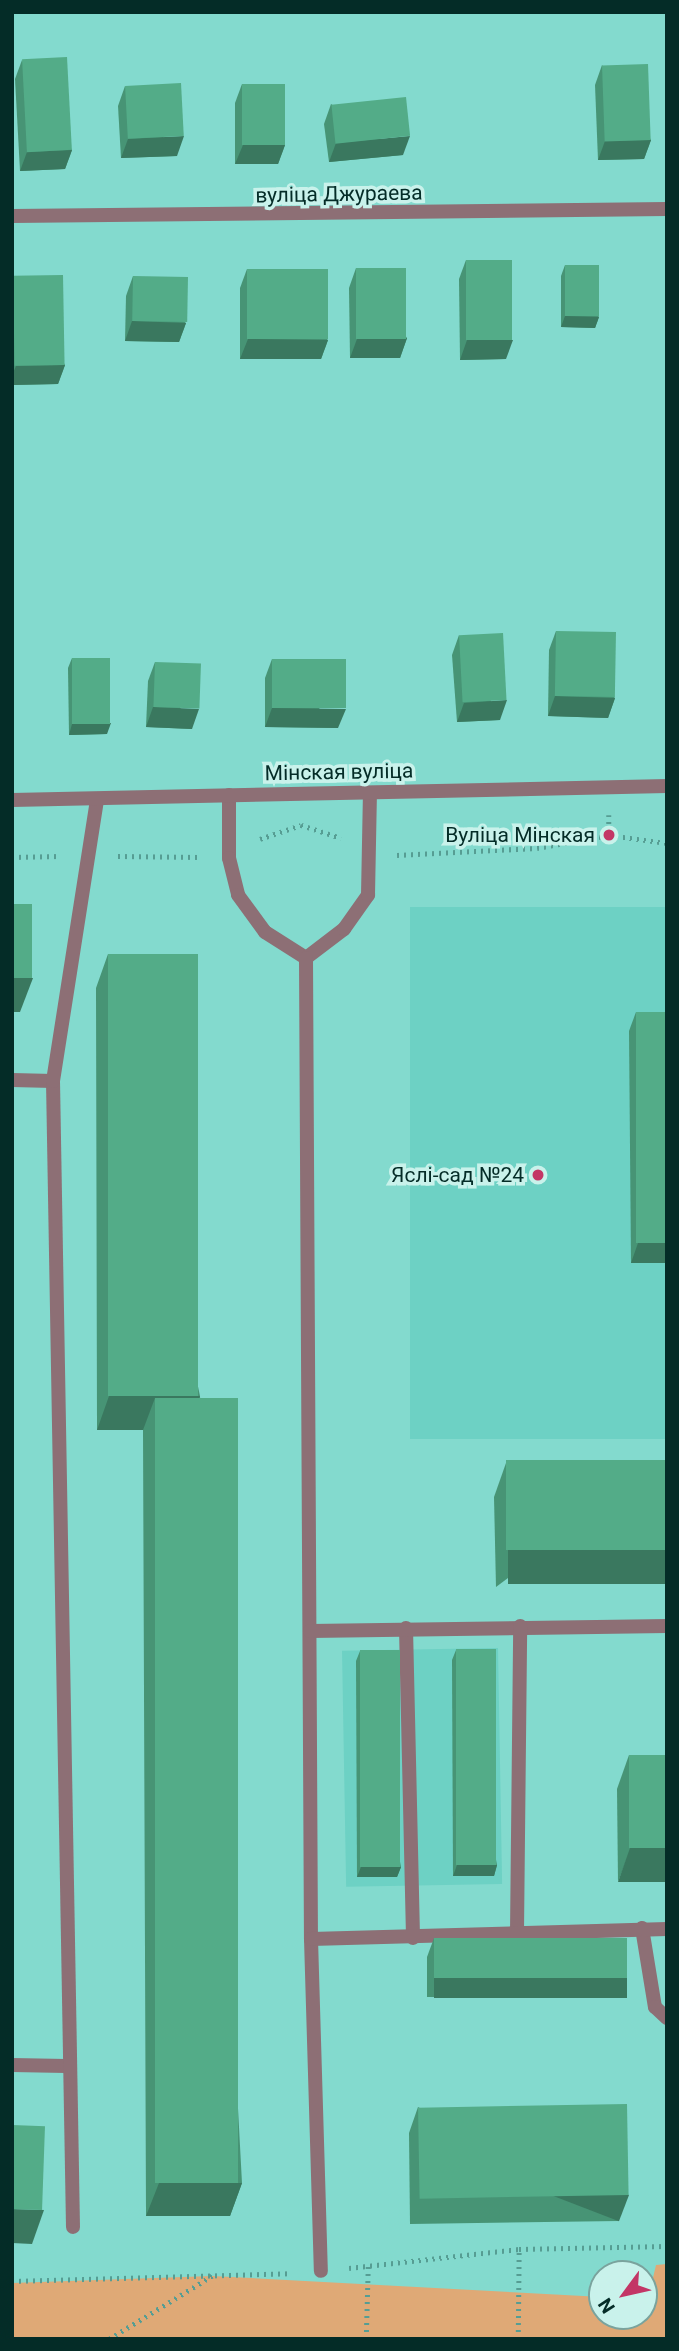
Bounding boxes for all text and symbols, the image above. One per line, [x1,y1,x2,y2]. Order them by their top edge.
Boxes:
street label: вуліца Джураева [255,180,423,208]
street label: Мінская вуліца [265,758,413,786]
place label: Вуліца Мінская [445,822,595,848]
marker: Вуліца Мінская [601,827,617,843]
place label: Яслі-сад №24 [391,1162,524,1188]
marker: Яслі-сад №24 [530,1167,546,1183]
north arrow [588,2260,658,2330]
text: N [593,2294,620,2318]

